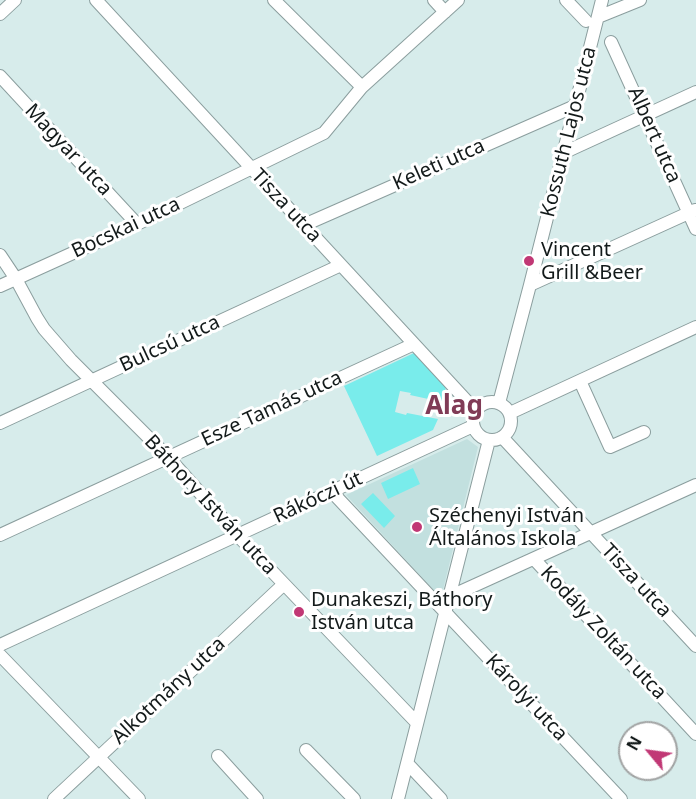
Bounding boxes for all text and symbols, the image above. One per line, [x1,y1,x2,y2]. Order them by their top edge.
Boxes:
street label: Kossuth Lajos utca [536,44,602,220]
street label: Albert utca [622,83,686,187]
street label: Magyar utca [19,99,117,201]
street label: Keleti utca [389,134,489,196]
street label: Tisza utca [246,164,326,248]
street label: Bocskai utca [68,192,184,264]
place label: Vincent Grill &Beer [541,238,643,285]
marker: Vincent Grill &Beer [522,254,536,268]
street label: Bulcsú utca [116,310,224,378]
street label: Esze Tamás utca [198,366,346,452]
district label: Alag [425,391,483,423]
street label: Báthory István utca [139,430,281,580]
street label: Rákóczi út [270,467,366,529]
place label: Széchenyi István Általános Iskola [429,504,584,551]
marker: Széchenyi István Általános Iskola [410,520,424,534]
street label: Tisza utca [596,539,676,623]
street label: Kodály Zoltán utca [535,561,671,705]
place label: Dunakeszi, Báthory István utca [311,588,493,635]
marker: Dunakeszi, Báthory István utca [292,605,306,619]
street label: Alkotmány utca [107,632,231,750]
street label: Károlyi utca [480,650,572,746]
north arrow [618,721,678,781]
text: N [621,732,647,754]

